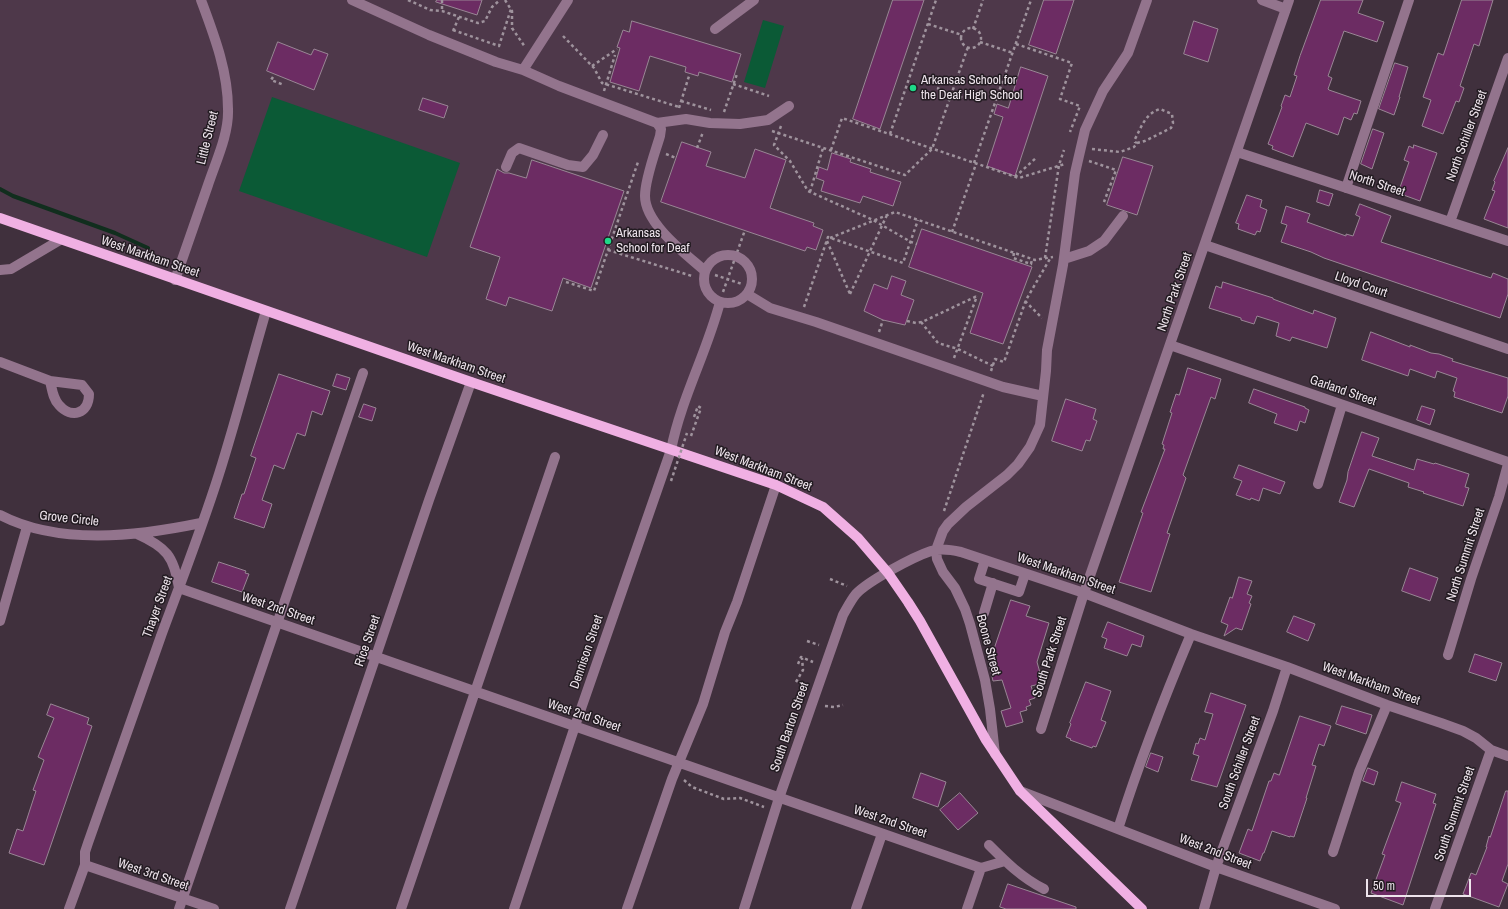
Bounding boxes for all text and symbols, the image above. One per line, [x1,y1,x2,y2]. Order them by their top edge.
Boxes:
place label: Arkansas School for the Deaf High School [921,73,1022,104]
marker: Arkansas School for the Deaf High School [908,83,918,93]
street label: North Schiller Street [1443,88,1491,184]
street label: Little Street [194,110,222,166]
street label: North Street [1347,168,1407,200]
place label: Arkansas School for Deaf [616,226,689,257]
street label: West Markham Street [99,233,201,281]
marker: Arkansas School for Deaf [603,236,613,246]
street label: North Park Street [1154,251,1196,333]
street label: Lloyd Court [1333,269,1389,301]
street label: West Markham Street [405,339,507,387]
street label: Garland Street [1308,372,1378,410]
street label: West Markham Street [712,443,814,495]
street label: North Summit Street [1444,506,1488,604]
street label: Grove Circle [38,508,100,530]
street label: West Markham Street [1015,550,1117,598]
street label: Thayer Street [140,574,176,640]
street label: West 2nd Street [239,589,317,629]
street label: Rice Street [352,613,384,669]
street label: Dennison Street [567,613,607,691]
street label: Boone Street [972,613,1004,677]
street label: South Park Street [1030,615,1070,699]
street label: West Markham Street [1320,659,1422,709]
street label: South Barton Street [767,680,813,774]
street label: West 2nd Street [545,696,623,736]
street label: South Schiller Street [1216,714,1264,812]
street label: South Summit Street [1432,765,1478,863]
street label: West 2nd Street [851,802,929,842]
street label: West 2nd Street [1177,831,1253,873]
street label: West 3rd Street [116,856,190,894]
scale bar [1368,871,1473,897]
text: 50 m [1373,878,1395,894]

